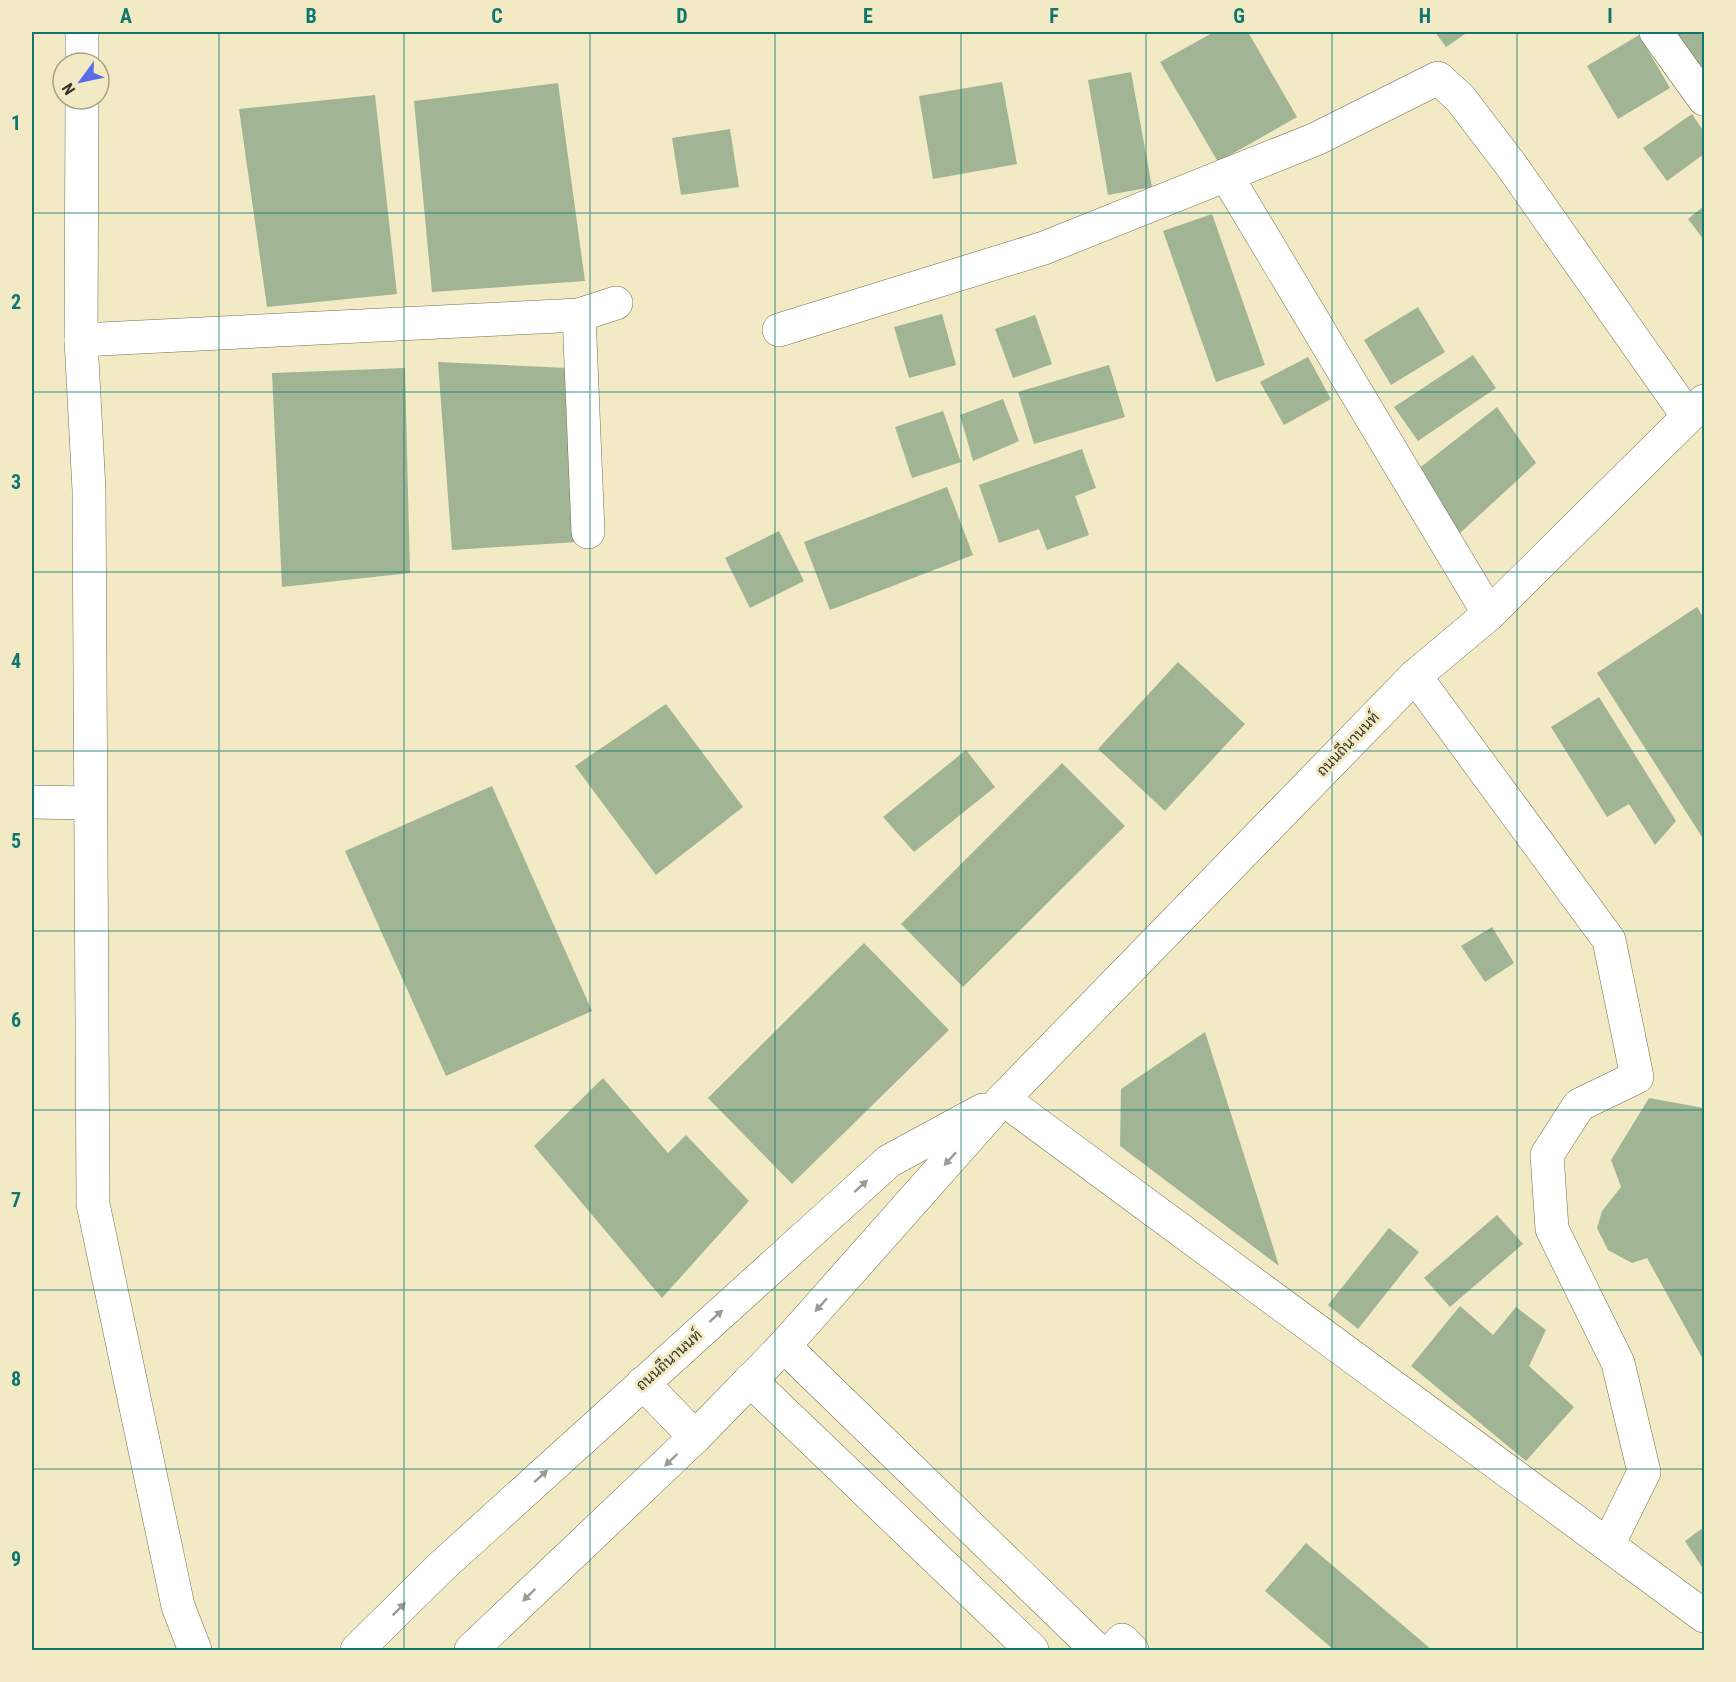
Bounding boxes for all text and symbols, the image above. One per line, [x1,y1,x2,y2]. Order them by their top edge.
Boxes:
text: A [120,4,132,28]
text: B [305,4,317,28]
text: C [491,4,503,28]
text: D [676,4,688,28]
text: E [863,4,873,28]
text: F [1049,4,1059,28]
text: G [1233,4,1245,28]
text: H [1419,4,1431,28]
text: I [1607,4,1613,28]
north arrow [51,51,111,111]
text: N [58,80,79,98]
text: 1 [11,111,21,135]
text: 2 [11,290,21,314]
text: 3 [11,470,21,494]
text: 4 [11,649,21,673]
street label: ถนนถีนานนท์ [1312,707,1383,780]
text: 5 [11,829,21,853]
text: 6 [11,1008,21,1032]
one-way arrow [944,1151,957,1166]
one-way arrow [853,1180,868,1193]
text: 7 [11,1188,21,1212]
one-way arrow [815,1297,828,1312]
one-way arrow [709,1310,723,1324]
street label: ถนนถีนานนท์ [632,1325,706,1394]
text: 8 [11,1367,21,1391]
one-way arrow [663,1453,678,1467]
one-way arrow [533,1470,548,1483]
text: 9 [11,1547,21,1571]
one-way arrow [523,1587,537,1601]
one-way arrow [391,1603,405,1617]

